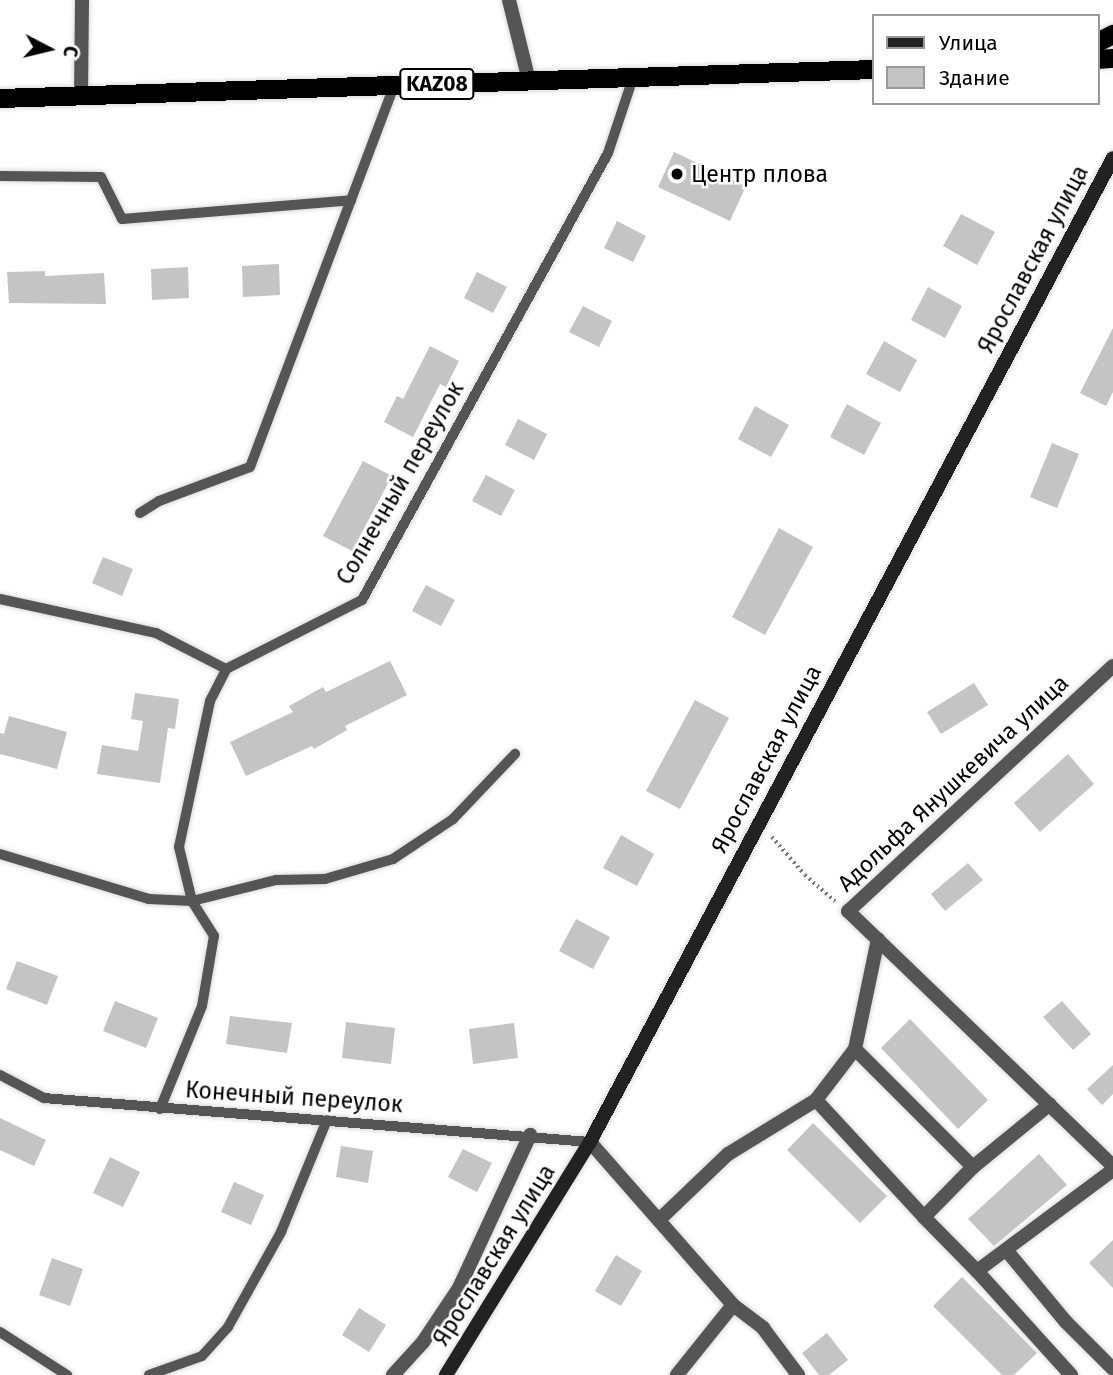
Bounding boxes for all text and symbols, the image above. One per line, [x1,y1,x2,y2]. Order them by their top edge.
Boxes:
north arrow [14,14,84,84]
legend [872,14,1099,105]
text: Улица [939,30,998,56]
text: С [58,45,82,58]
text: Здание [939,65,1010,91]
road number: KAZ08 [398,66,476,102]
place label: Центр плова [691,160,828,188]
street label: Ярославская улица [972,160,1094,358]
marker: Центр плова [669,166,685,182]
street label: Солнечный переулок [331,376,469,590]
street label: Ярославская улица [705,660,827,858]
street label: Адольфа Янушкевича улица [832,669,1074,897]
street label: Конечный переулок [184,1076,404,1118]
street label: Ярославская улица [427,1159,561,1351]

